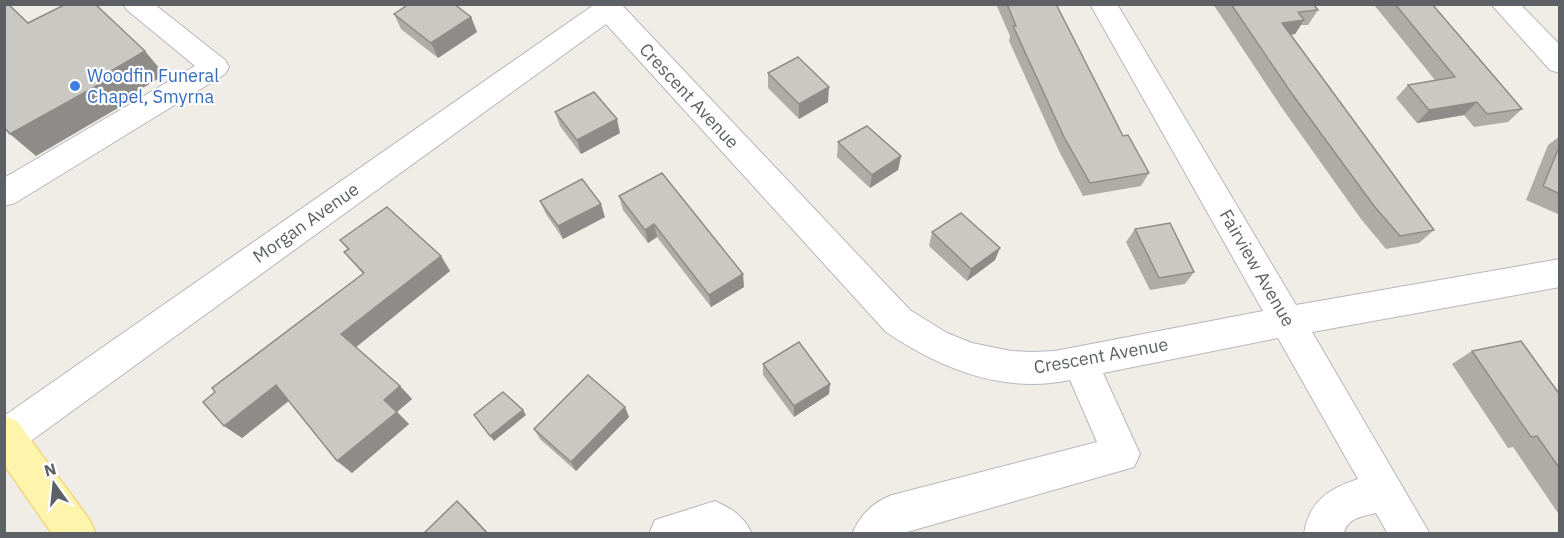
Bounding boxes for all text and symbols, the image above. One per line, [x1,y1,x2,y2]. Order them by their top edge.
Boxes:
street label: Crescent Avenue [635,38,744,153]
place label: Woodfin Funeral Chapel, Smyrna [87,64,219,108]
marker: Woodfin Funeral Chapel, Smyrna [68,79,82,93]
street label: Morgan Avenue [248,177,363,268]
street label: Fairview Avenue [1215,205,1300,331]
street label: Crescent Avenue [1032,332,1170,379]
north arrow [24,454,84,514]
text: N [42,458,58,481]

